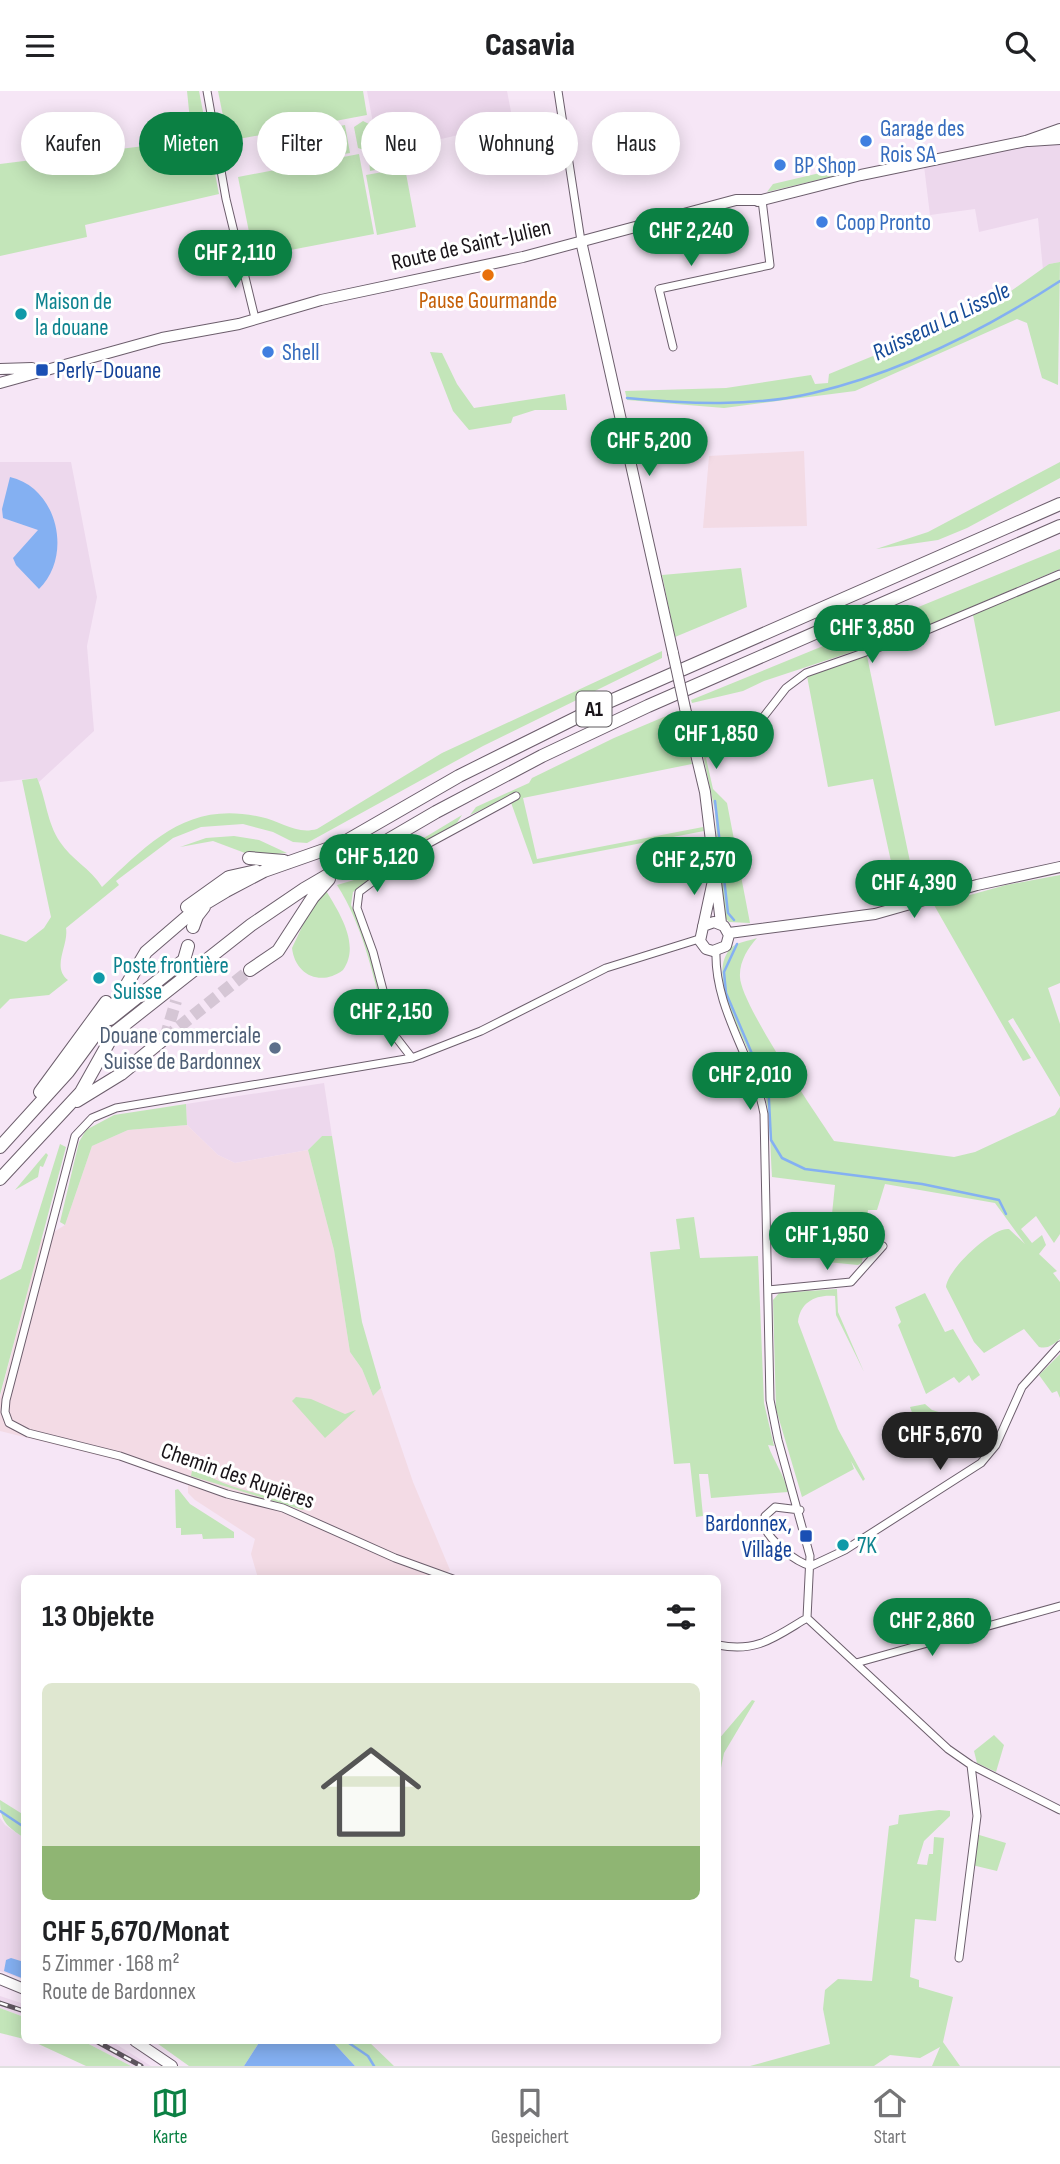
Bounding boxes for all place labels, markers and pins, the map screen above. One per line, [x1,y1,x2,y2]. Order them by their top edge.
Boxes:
place label: Garage des Rois SA [880,115,964,169]
marker: Garage des Rois SA [858,133,874,149]
place label: BP Shop [794,152,856,180]
marker: BP Shop [772,157,788,173]
pin: CHF 2,240 [611,209,771,268]
place label: Coop Pronto [836,209,931,237]
marker: Coop Pronto [814,214,830,230]
pin: CHF 2,110 [155,231,315,290]
marker: Pause Gourmande [480,267,496,283]
place label: Pause Gourmande [419,287,557,315]
place label: Maison de la douane [35,288,112,342]
marker: Maison de la douane [13,306,29,322]
place label: Shell [282,339,320,367]
marker: Shell [260,344,276,360]
place label: Perly-Douane [56,357,161,385]
marker: Perly-Douane [34,362,50,378]
pin: CHF 5,200 [569,419,729,478]
pin: CHF 3,850 [792,605,952,665]
pin: CHF 1,850 [636,711,796,771]
pin: CHF 5,120 [297,835,457,894]
pin: CHF 2,570 [614,837,774,897]
pin: CHF 4,390 [834,861,994,920]
place label: Poste frontière Suisse [113,952,229,1006]
marker: Poste frontière Suisse [91,970,107,986]
pin: CHF 2,150 [311,989,471,1049]
place label: Douane commerciale Suisse de Bardonnex [99,1022,261,1076]
marker: Douane commerciale Suisse de Bardonnex [267,1040,283,1056]
pin: CHF 2,010 [670,1053,830,1112]
pin: CHF 1,950 [747,1213,907,1272]
pin: CHF 5,670 [860,1413,1020,1472]
place label: Bardonnex, Village [705,1510,792,1564]
marker: Bardonnex, Village [798,1528,814,1544]
place label: 7K [857,1532,877,1560]
marker: 7K [835,1537,851,1553]
pin: CHF 2,860 [852,1599,1012,1658]

